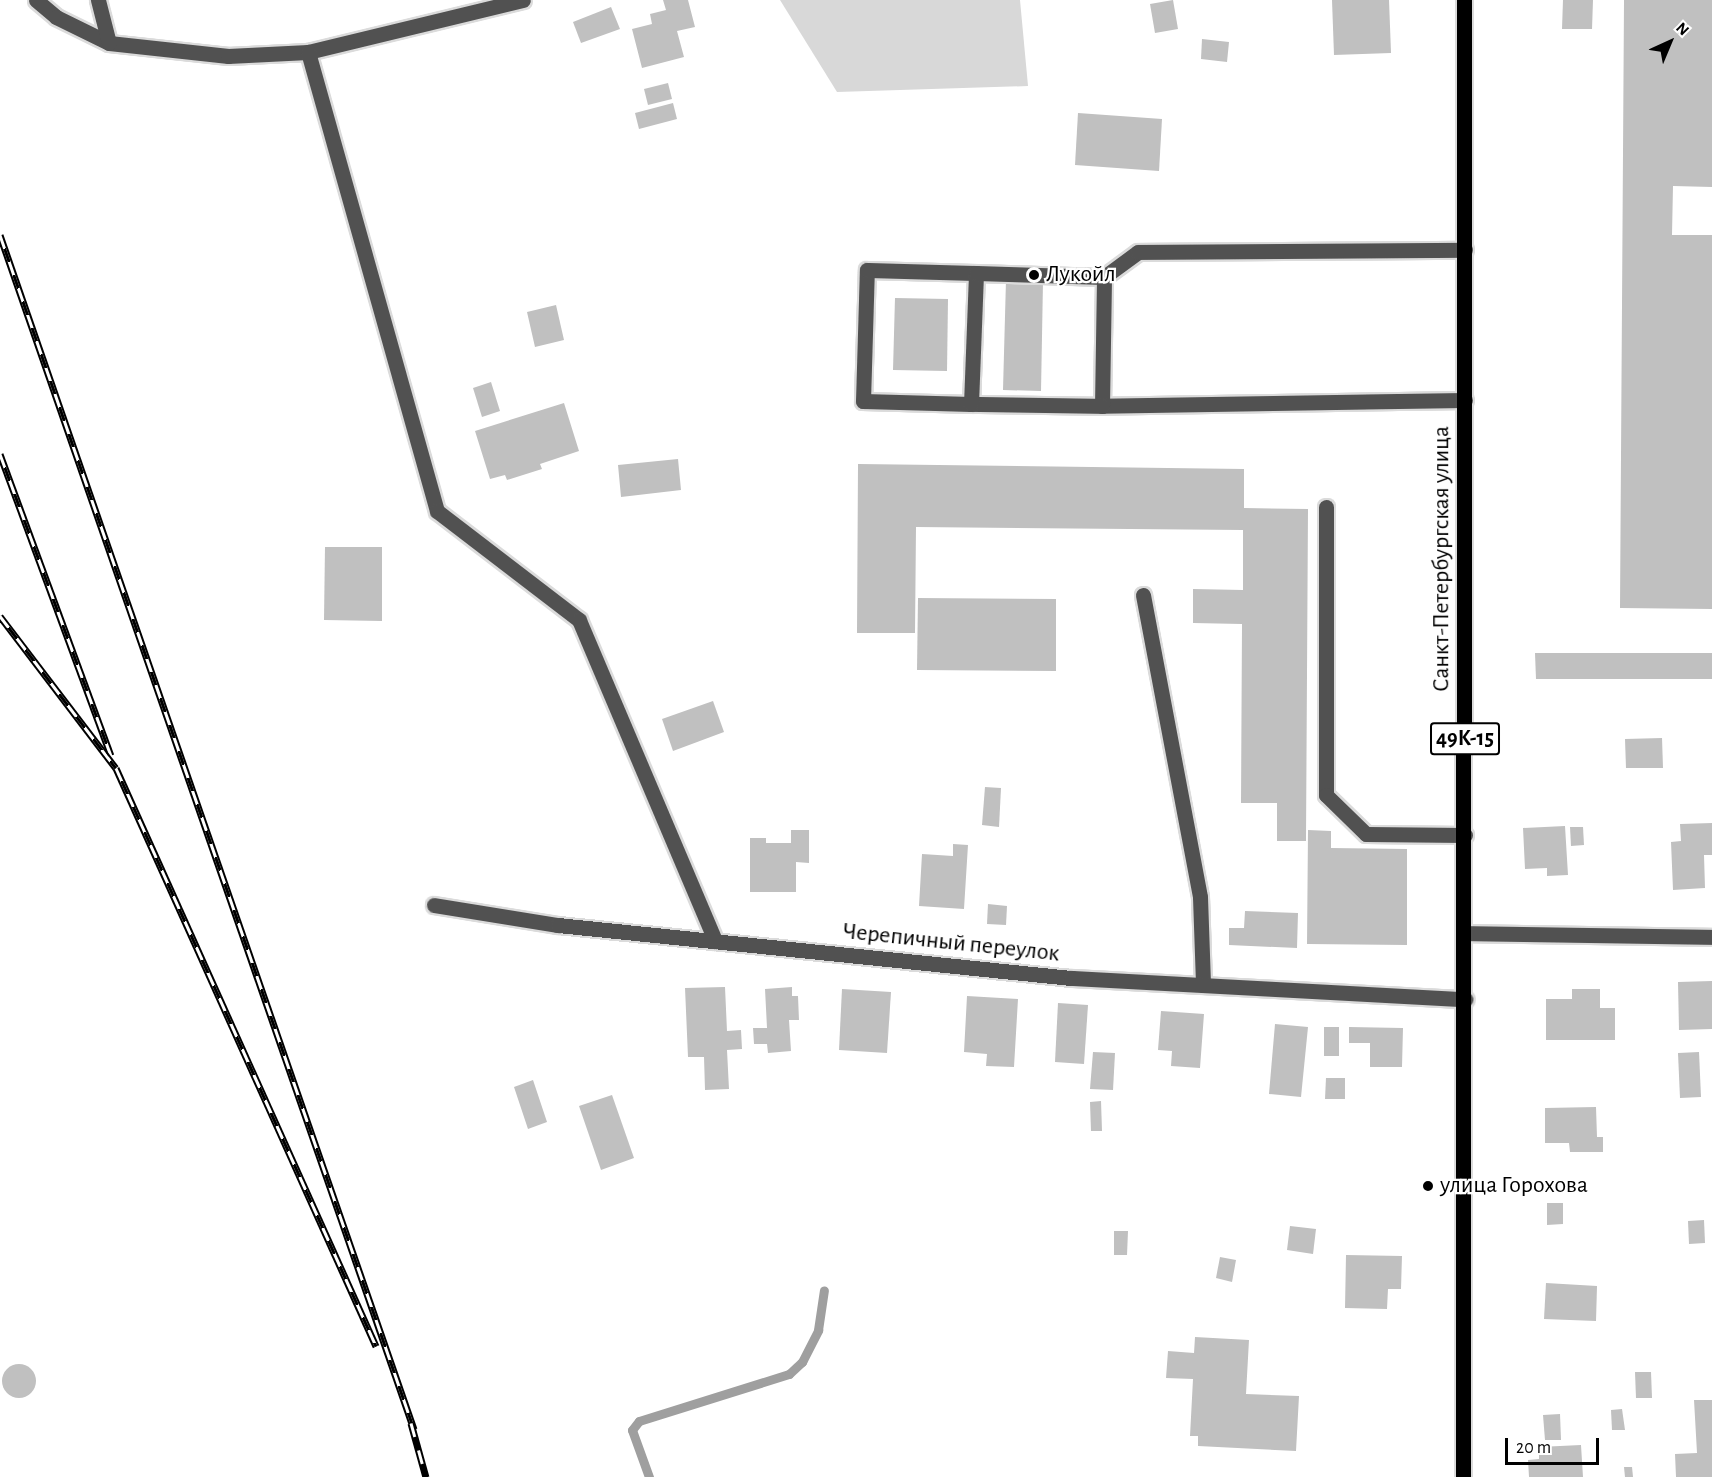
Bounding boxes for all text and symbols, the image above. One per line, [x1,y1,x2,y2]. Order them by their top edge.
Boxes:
north arrow [1640,12,1700,72]
text: N [1673,19,1692,39]
place label: Лукойл [1046,261,1116,289]
marker: Лукойл [1027,268,1041,282]
street label: Санкт-Петербургская улица [1428,426,1456,692]
road number: 49К-15 [1429,720,1501,758]
street label: Черепичный переулок [841,917,1061,969]
place label: улица Горохова [1440,1172,1588,1200]
marker: улица Горохова [1421,1179,1435,1193]
scale bar [1508,1426,1602,1464]
text: 20 m [1516,1439,1551,1457]

